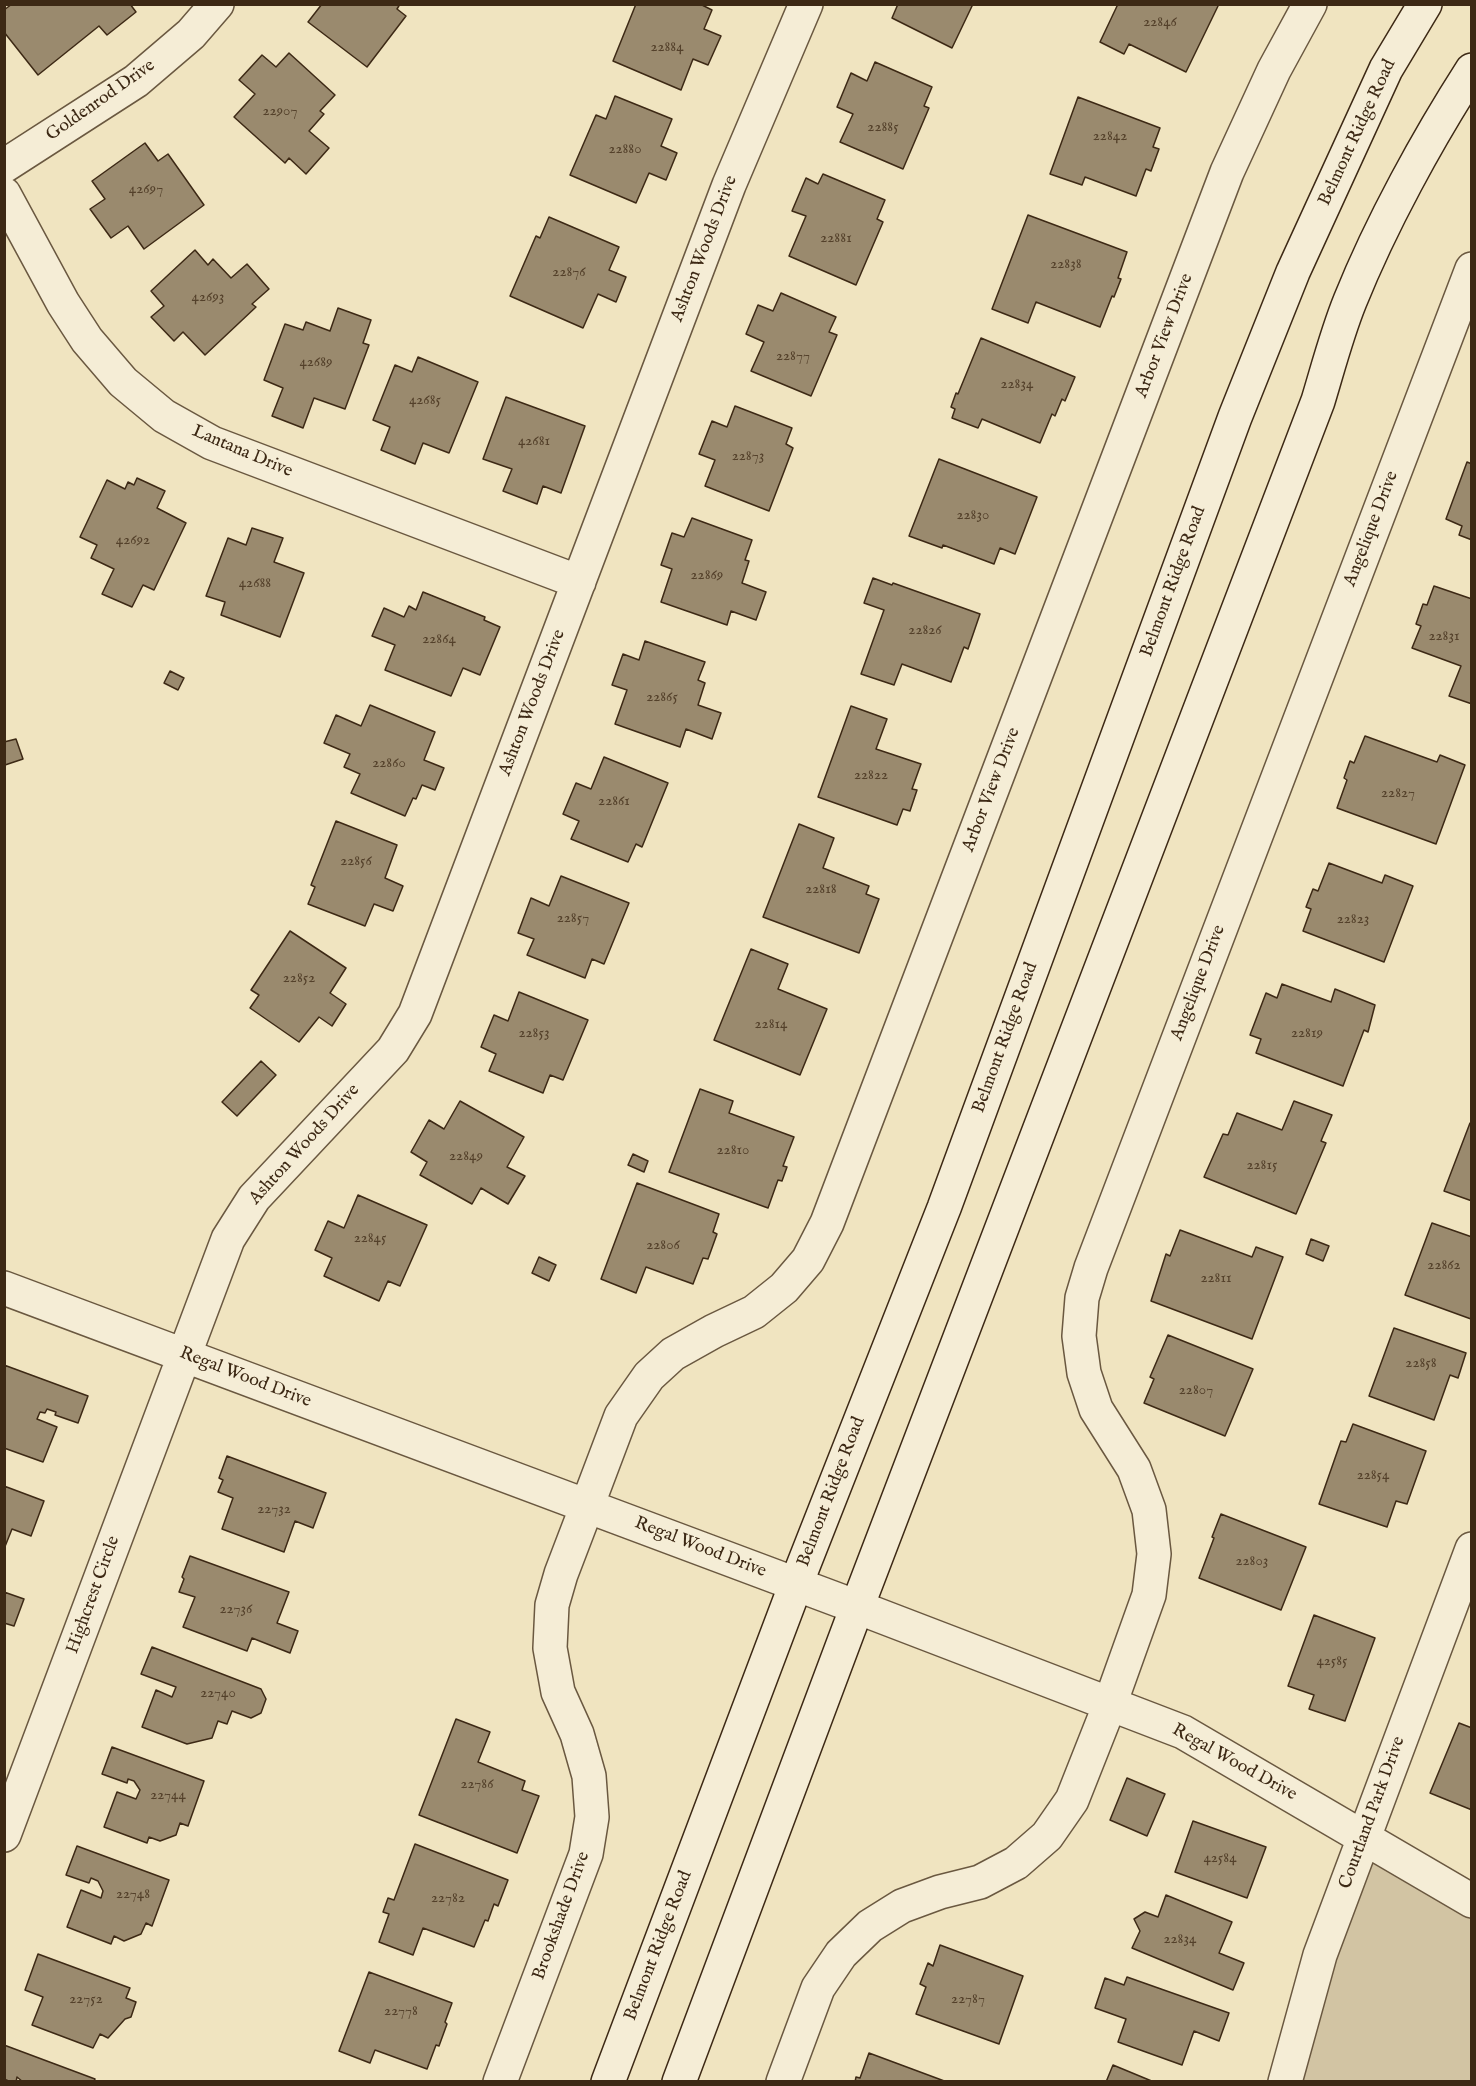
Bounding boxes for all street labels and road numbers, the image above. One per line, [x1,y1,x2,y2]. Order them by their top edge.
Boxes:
street label: Goldenrod Drive [42,55,160,147]
street label: Belmont Ridge Road [1315,56,1401,210]
street label: Ashton Woods Drive [667,173,743,325]
street label: Arbor View Drive [1131,271,1199,401]
street label: Lantana Drive [188,421,296,483]
street label: Angelique Drive [1340,468,1404,590]
street label: Belmont Ridge Road [1137,504,1211,660]
street label: Ashton Woods Drive [495,627,571,779]
street label: Arbor View Drive [958,725,1026,855]
street label: Angelique Drive [1167,922,1231,1044]
street label: Belmont Ridge Road [969,960,1043,1116]
street label: Ashton Woods Drive [245,1080,365,1210]
street label: Regal Wood Drive [176,1343,314,1413]
street label: Belmont Ridge Road [793,1414,871,1570]
street label: Regal Wood Drive [631,1513,769,1583]
street label: Highcrest Circle [63,1533,125,1657]
street label: Regal Wood Drive [1168,1720,1300,1806]
street label: Courtland Park Drive [1335,1734,1411,1892]
street label: Brookshade Drive [529,1849,595,1983]
street label: Belmont Ridge Road [620,1868,698,2024]

